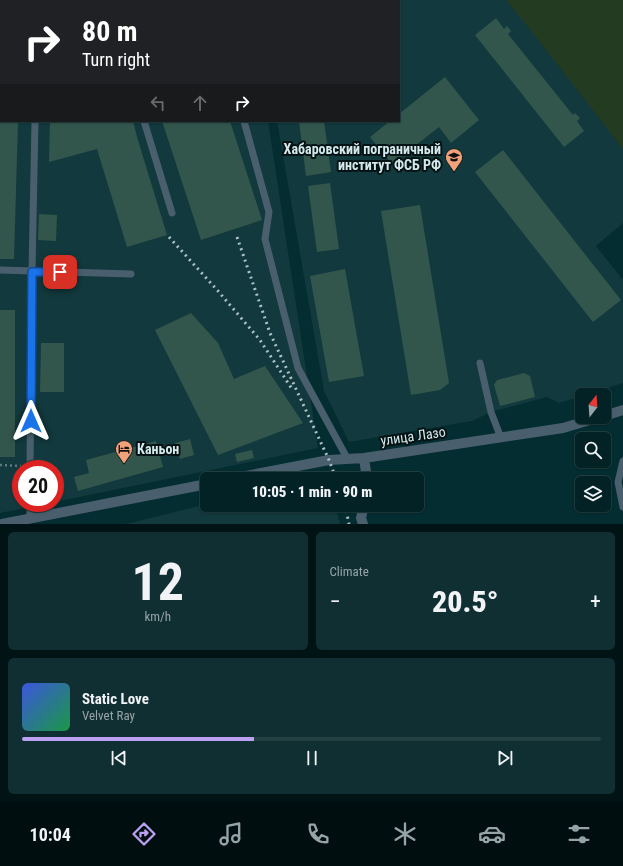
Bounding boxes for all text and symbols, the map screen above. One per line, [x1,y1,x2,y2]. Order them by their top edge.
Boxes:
text: 80 m [82,15,138,48]
icon: right [16,16,68,68]
text: Turn right [82,49,150,70]
icon: left [147,92,169,114]
icon: ahead [189,92,211,114]
icon: right [231,92,253,114]
place label: Хабаровский пограничный институт ФСБ РФ [284,141,441,173]
school or university icon: Хабаровский пограничный институт ФСБ РФ [444,147,464,172]
pin [43,255,77,289]
icon: arrive [49,261,71,283]
north arrow [575,388,611,424]
map controls [575,388,611,512]
position arrow [10,400,52,442]
street label: улица Лазо [379,424,447,448]
button: search [575,432,611,468]
hotel icon: Каньон [114,439,134,464]
place label: Каньон [137,441,179,457]
speed limit sign: 20 [12,460,64,512]
button: layers [575,476,611,512]
text: 10:05 · 1 min · 90 m [252,483,372,501]
text: 12 [131,552,184,613]
text: Climate [330,564,369,579]
text: 20.5° [432,584,499,619]
text: − [330,589,341,614]
text: + [590,589,601,614]
text: km/h [144,609,171,624]
text: Static Love [82,690,149,708]
text: Velvet Ray [82,708,135,723]
icon: previous [108,747,130,769]
icon: pause [301,747,323,769]
icon: next [494,747,516,769]
icon: directions [130,820,158,848]
icon: music [217,820,245,848]
icon: phone [304,820,332,848]
icon: climate [391,820,419,848]
icon: car [478,820,506,848]
icon: filters [565,820,593,848]
text: 10:04 [30,824,71,845]

